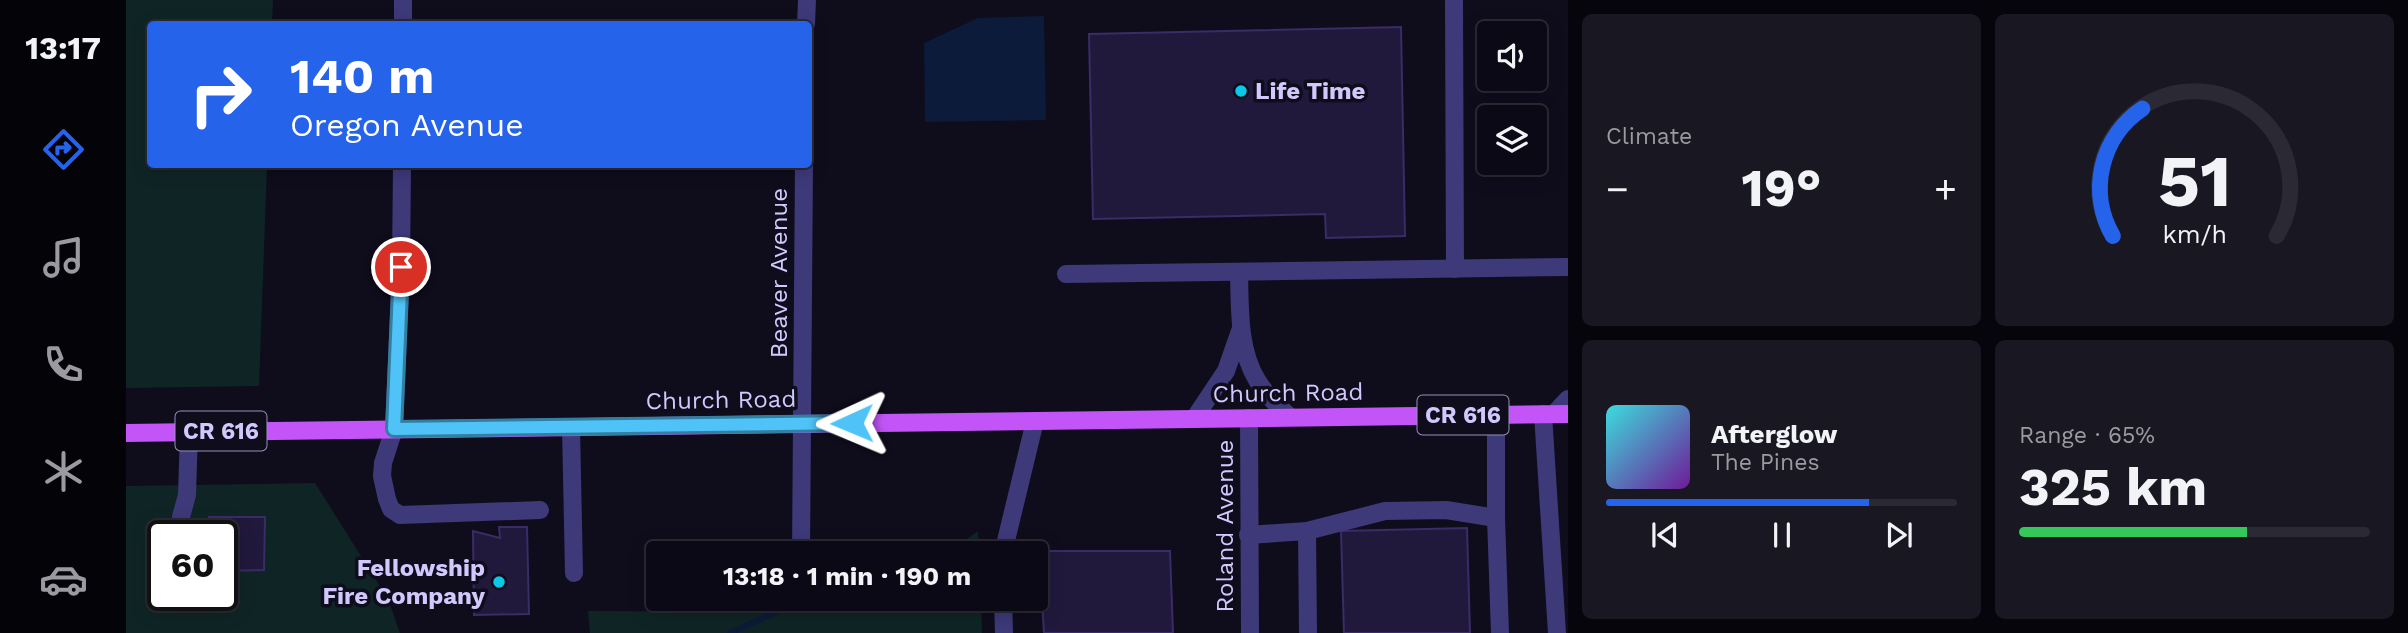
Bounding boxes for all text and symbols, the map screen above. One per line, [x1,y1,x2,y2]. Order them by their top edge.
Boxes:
map controls [1477,21,1547,175]
button: sound [1477,21,1547,91]
text: 13:17 [25,29,101,67]
text: 140 m [290,47,434,105]
icon: right [175,49,266,140]
place label: Life Time [1255,77,1366,105]
marker: Life Time [1233,83,1249,99]
button: layers [1477,105,1547,175]
text: Oregon Avenue [290,106,524,144]
text: Climate [1606,123,1692,150]
icon: directions [39,125,88,174]
text: 51 [2158,138,2231,224]
text: 19° [1741,158,1822,219]
text: − [1606,167,1629,211]
text: + [1934,167,1957,211]
street label: Beaver Avenue [765,188,793,358]
text: km/h [2162,220,2227,249]
icon: music [39,233,88,282]
pin [371,237,431,297]
icon: arrive [382,248,420,286]
icon: phone [39,340,88,389]
street label: Church Road [1212,378,1364,408]
street label: Church Road [645,385,797,415]
position arrow [815,386,889,460]
road number: CR 616 [1418,396,1508,434]
road number: CR 616 [176,412,266,450]
text: Afterglow [1711,419,1837,449]
text: Range · 65% [2019,422,2155,449]
street label: Roland Avenue [1211,440,1239,612]
icon: climate [39,447,88,496]
text: The Pines [1711,449,1820,476]
text: 325 km [2019,457,2207,518]
icon: previous [1646,516,1684,554]
icon: pause [1763,516,1801,554]
icon: next [1880,516,1918,554]
speed limit sign: 60 [147,520,238,611]
place label: Fellowship Fire Company [322,554,485,610]
icon: car [39,555,88,604]
text: 13:18 · 1 min · 190 m [723,561,971,591]
marker: Fellowship Fire Company [491,574,507,590]

